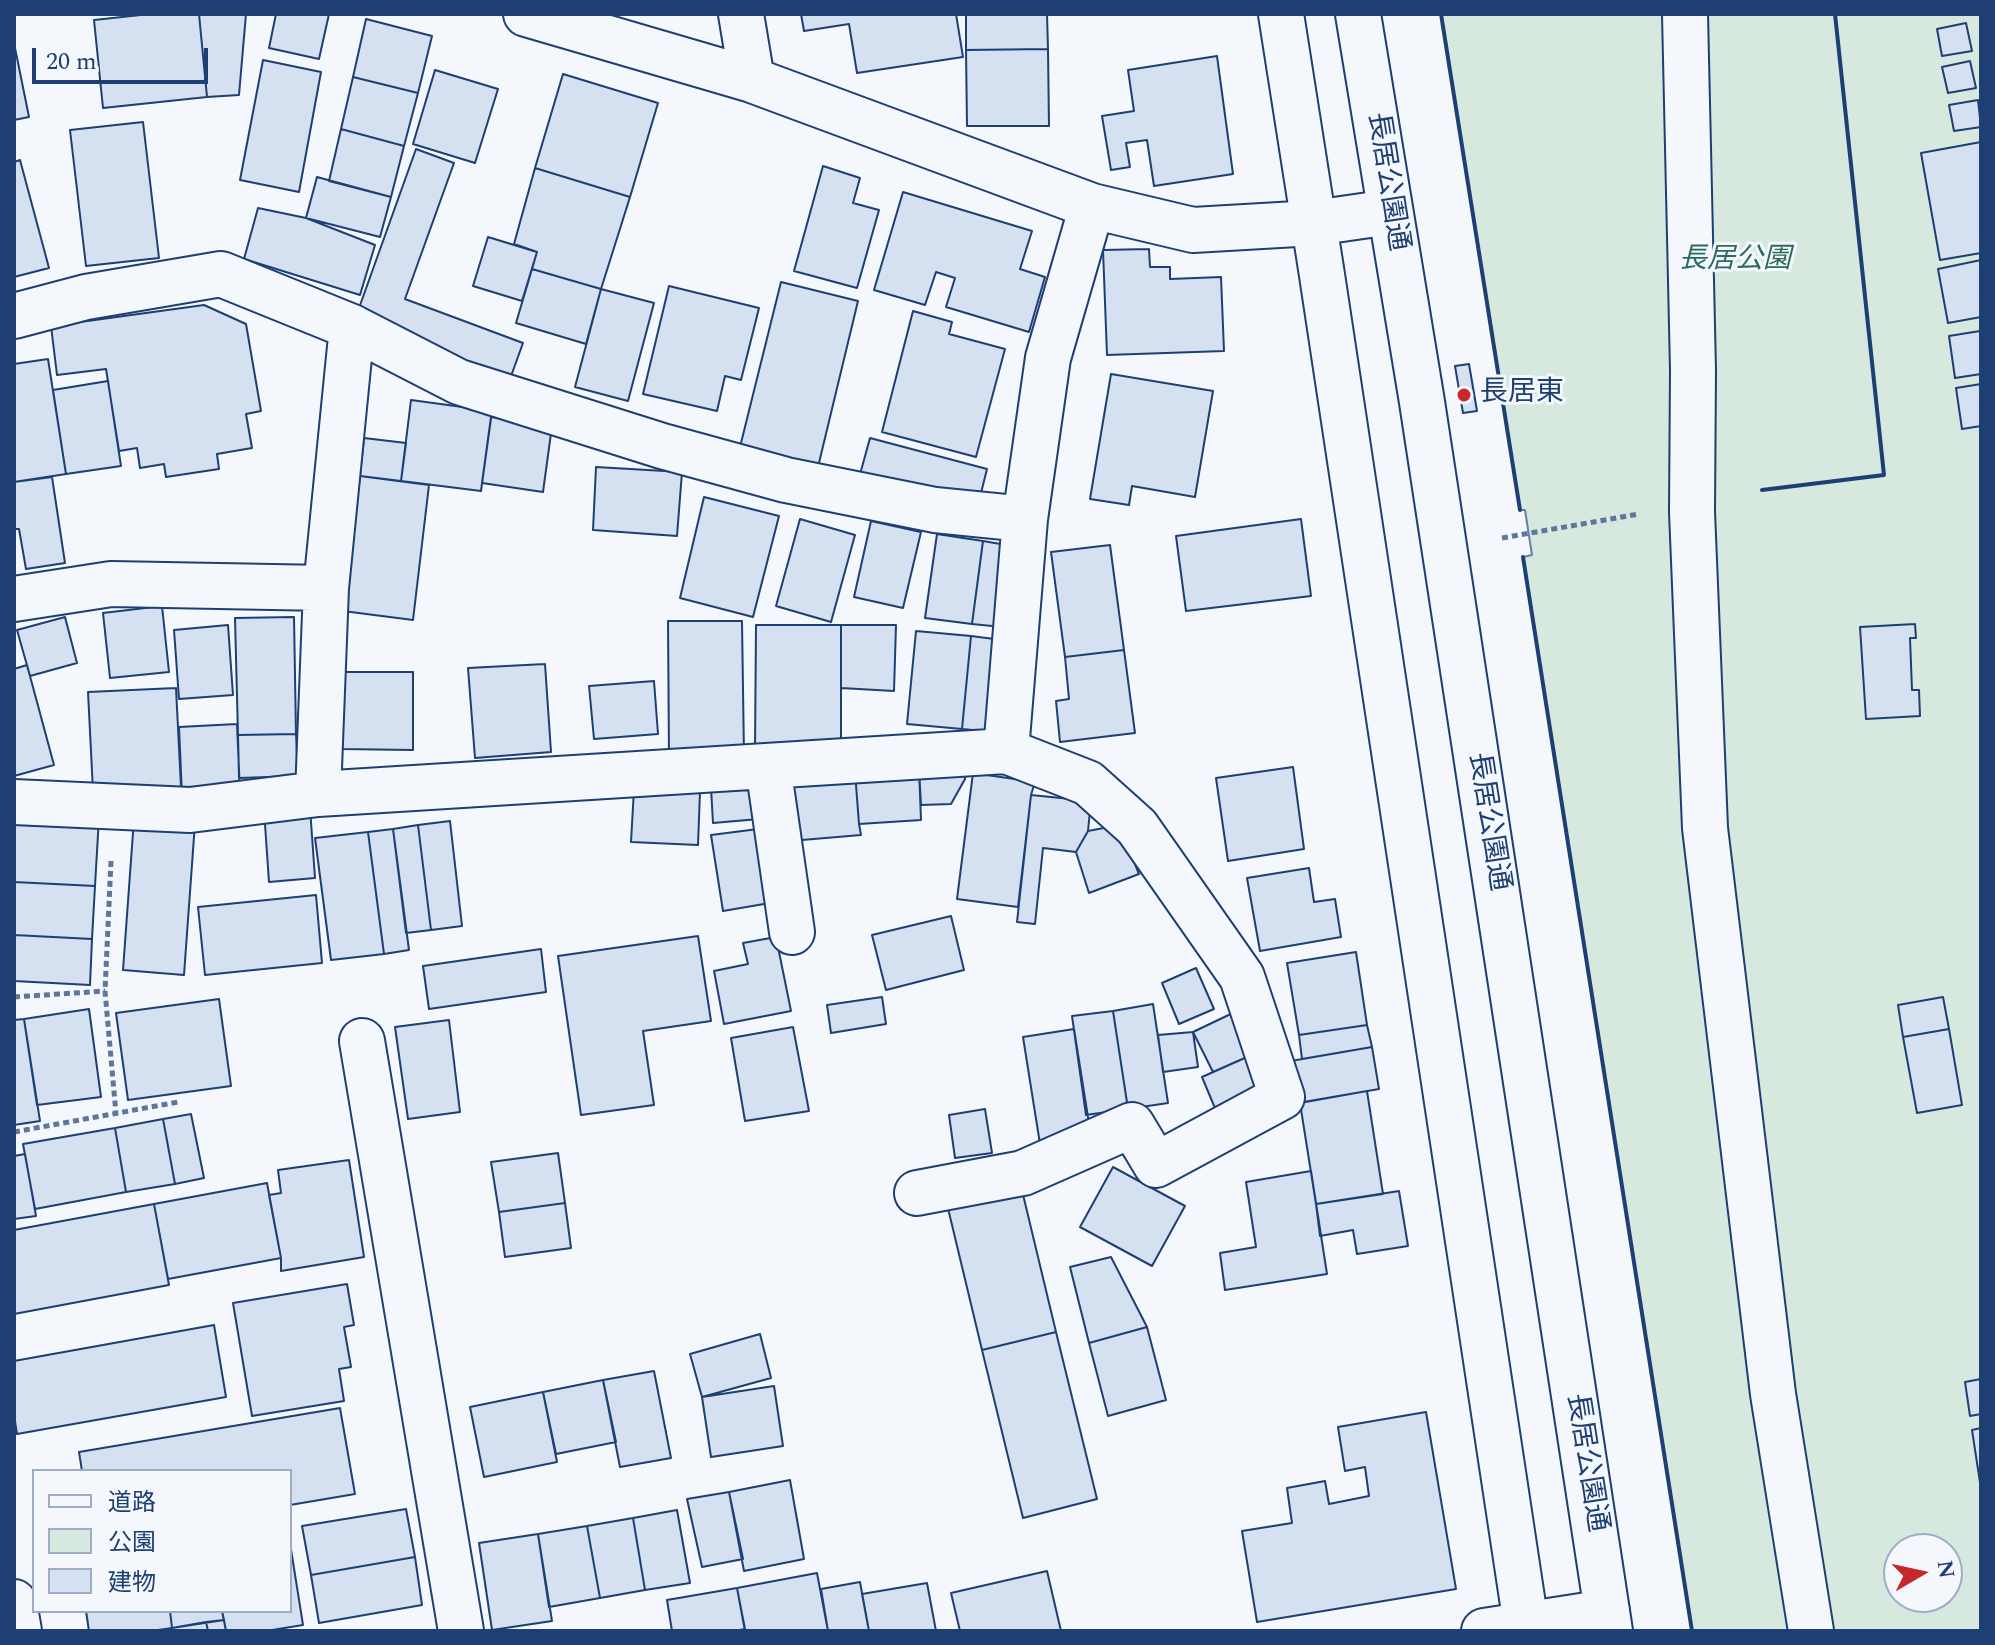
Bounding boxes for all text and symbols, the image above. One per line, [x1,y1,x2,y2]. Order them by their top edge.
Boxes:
scale bar [36,32,212,82]
text: 20 m [46,44,97,80]
street label: 長居公園通 [1358,110,1414,254]
park label: 長居公園 [1679,245,1791,279]
place label: 長居東 [1480,378,1564,412]
marker: 長居東 [1455,386,1473,404]
street label: 長居公園通 [1459,750,1515,894]
street label: 長居公園通 [1557,1391,1613,1535]
legend [32,1469,292,1613]
text: 道路 [108,1485,156,1521]
text: 公園 [108,1525,156,1561]
north arrow [1883,1533,1963,1613]
text: N [1928,1558,1963,1581]
text: 建物 [108,1565,156,1601]

